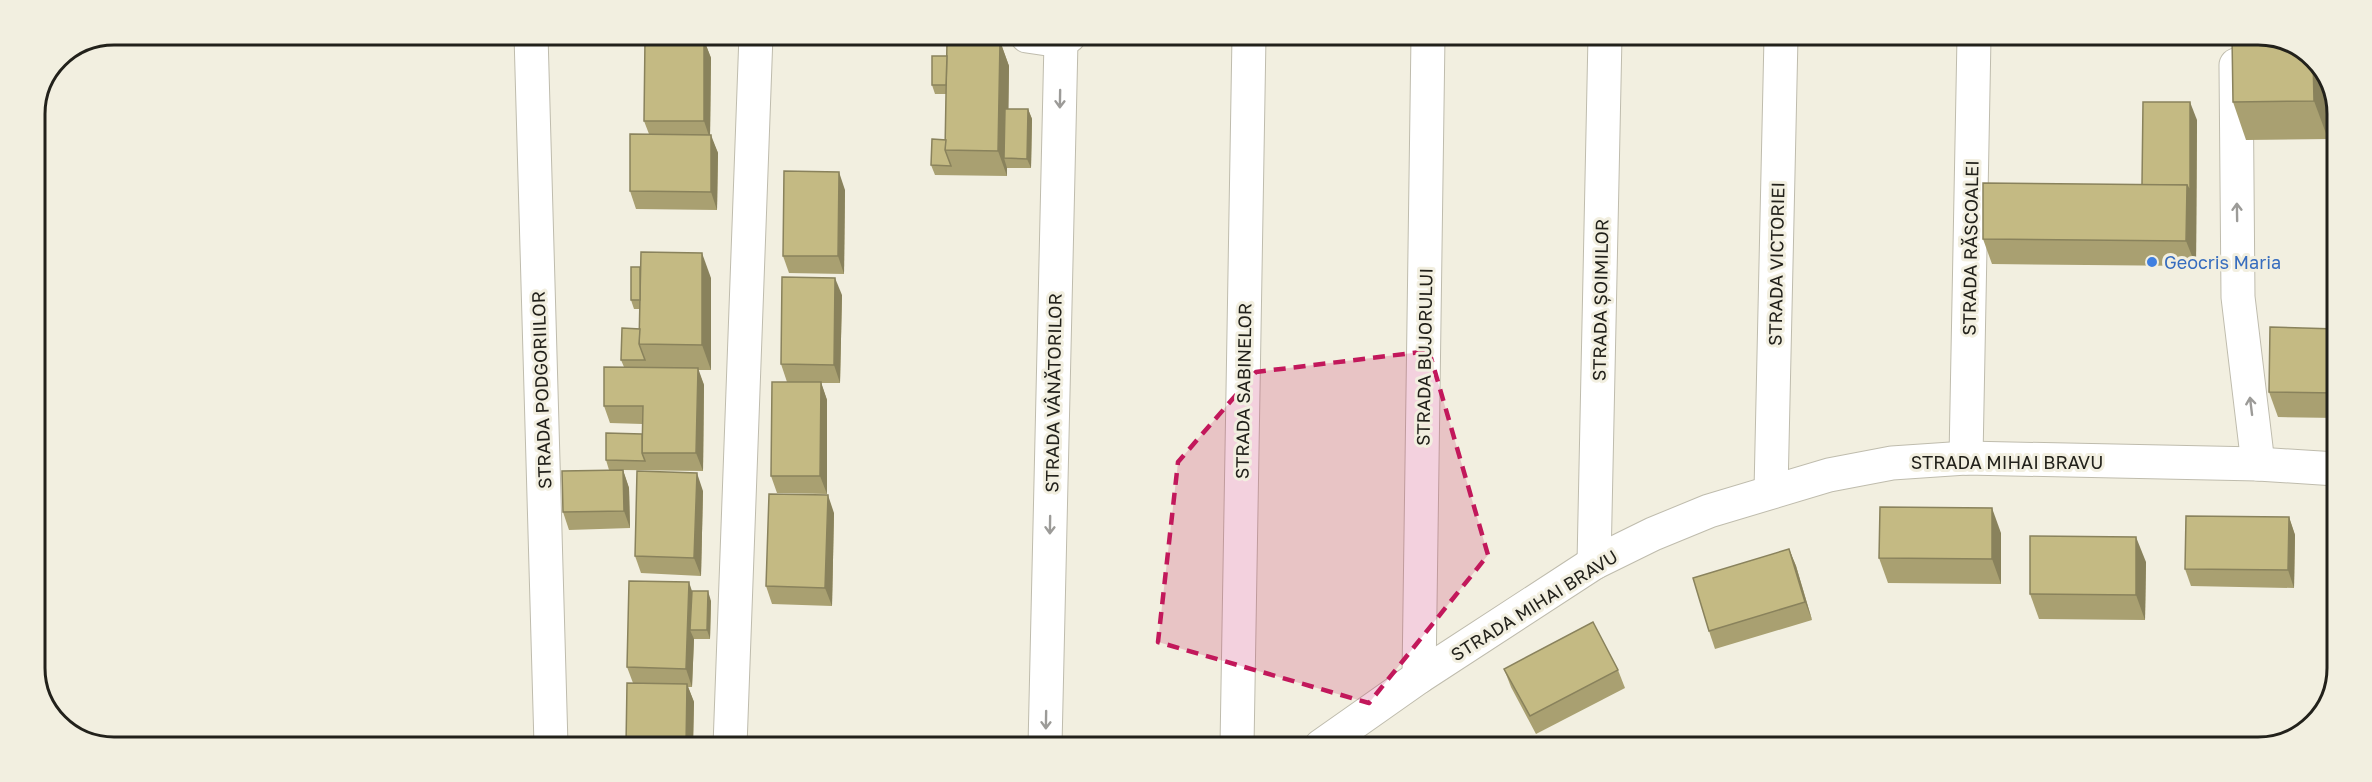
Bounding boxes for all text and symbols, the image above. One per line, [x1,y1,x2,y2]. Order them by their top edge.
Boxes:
one-way arrow [1054,89,1065,109]
street label: STRADA RĂSCOALEI [1957,160,1983,336]
street label: STRADA VICTORIEI [1764,182,1788,346]
one-way arrow [2231,203,2243,223]
street label: STRADA ȘOIMILOR [1588,219,1612,381]
place label: Geocris Maria [2164,251,2281,273]
marker: Geocris Maria [2145,255,2159,269]
street label: STRADA BUJORULUI [1411,268,1437,446]
street label: STRADA PODGORIILOR [527,291,555,489]
street label: STRADA VÂNĂTORILOR [1040,293,1066,493]
street label: STRADA SABINELOR [1230,303,1256,479]
one-way arrow [2245,397,2256,417]
street label: STRADA MIHAI BRAVU [1911,451,2103,473]
one-way arrow [1044,515,1056,535]
street label: STRADA MIHAI BRAVU [1447,545,1621,665]
one-way arrow [1040,710,1052,730]

